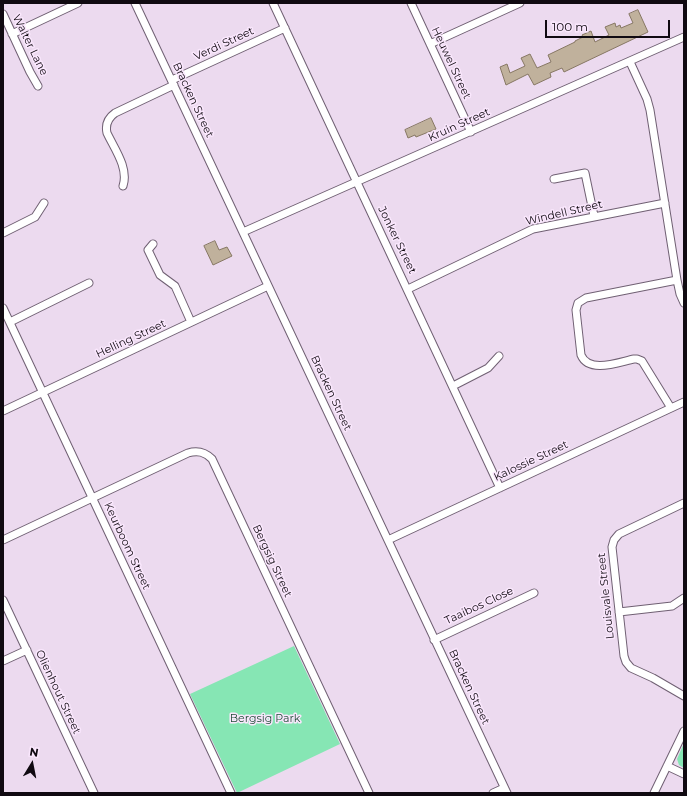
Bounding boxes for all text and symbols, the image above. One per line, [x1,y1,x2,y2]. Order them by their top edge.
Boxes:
street label: Walter Lane [10,12,50,78]
scale bar [547,12,672,38]
text: 100 m [552,19,588,34]
street label: Verdi Street [192,24,256,64]
street label: Heuwel Street [428,25,474,101]
street label: Bracken Street [170,60,216,140]
street label: Kruin Street [426,106,492,144]
street label: Windell Street [524,198,604,228]
street label: Jonker Street [375,204,419,276]
street label: Helling Street [94,317,168,361]
street label: Bracken Street [308,353,354,433]
street label: Kalossie Street [492,438,570,484]
street label: Keurboom Street [101,500,153,592]
street label: Bergsig Street [249,523,295,599]
street label: Louisvale Street [595,552,617,640]
street label: Taaibos Close [443,584,515,628]
street label: Bracken Street [446,647,492,727]
street label: Olienhout Street [33,648,83,736]
park label: Bergsig Park [230,712,300,726]
north arrow [12,744,52,784]
text: N [28,745,40,760]

